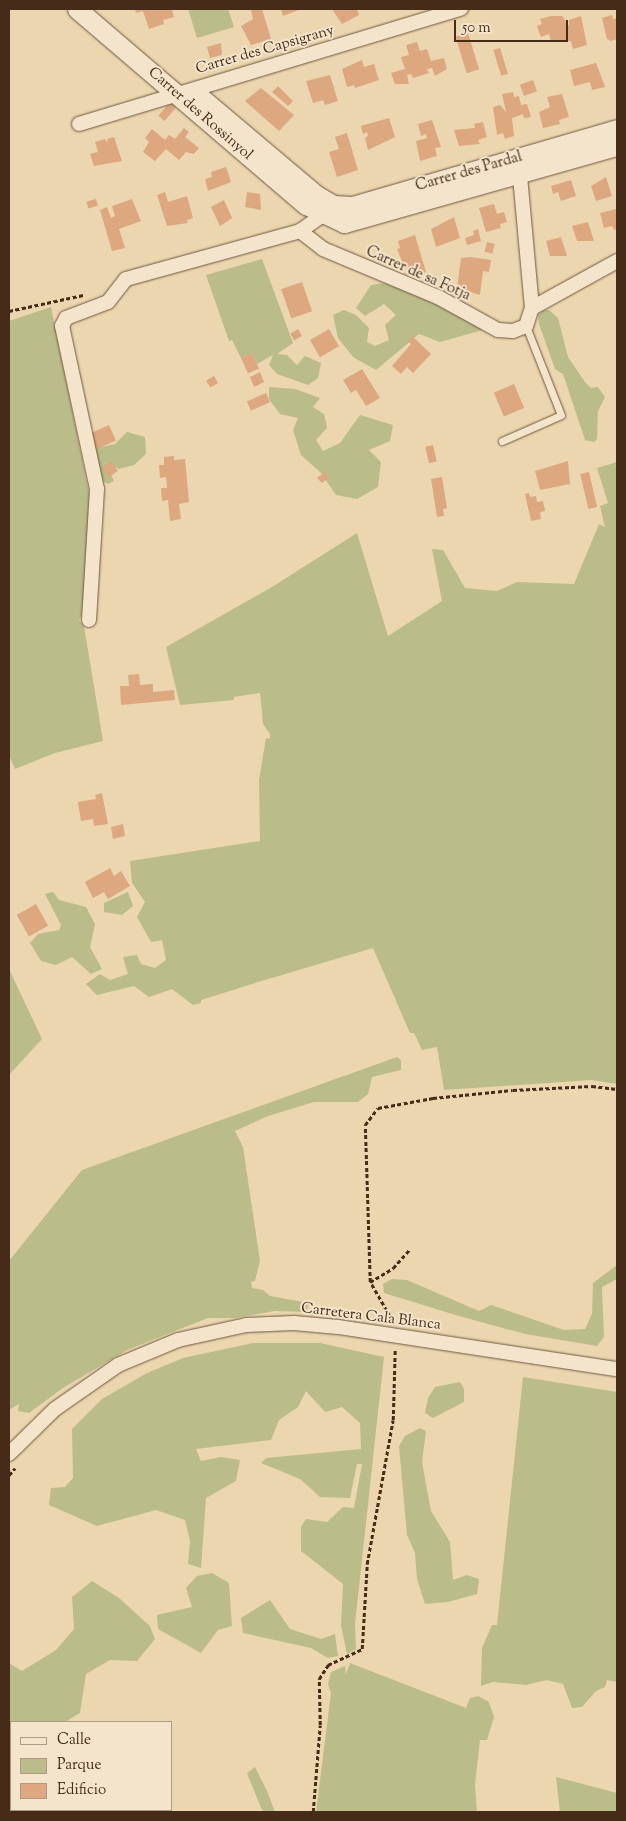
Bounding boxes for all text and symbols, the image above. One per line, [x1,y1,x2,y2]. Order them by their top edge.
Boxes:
scale bar [456,10,570,42]
text: 50 m [462,18,491,39]
street label: Carrer des Capsigrany [194,22,336,78]
street label: Carrer des Rossinyol [144,64,256,164]
street label: Carrer des Pardal [414,148,524,196]
street label: Carrer de sa Fotja [363,243,473,305]
street label: Carretera Cala Blanca [300,1300,442,1334]
legend [10,1721,172,1811]
text: Calle [57,1730,91,1751]
text: Parque [57,1755,101,1776]
text: Edificio [57,1780,106,1801]

